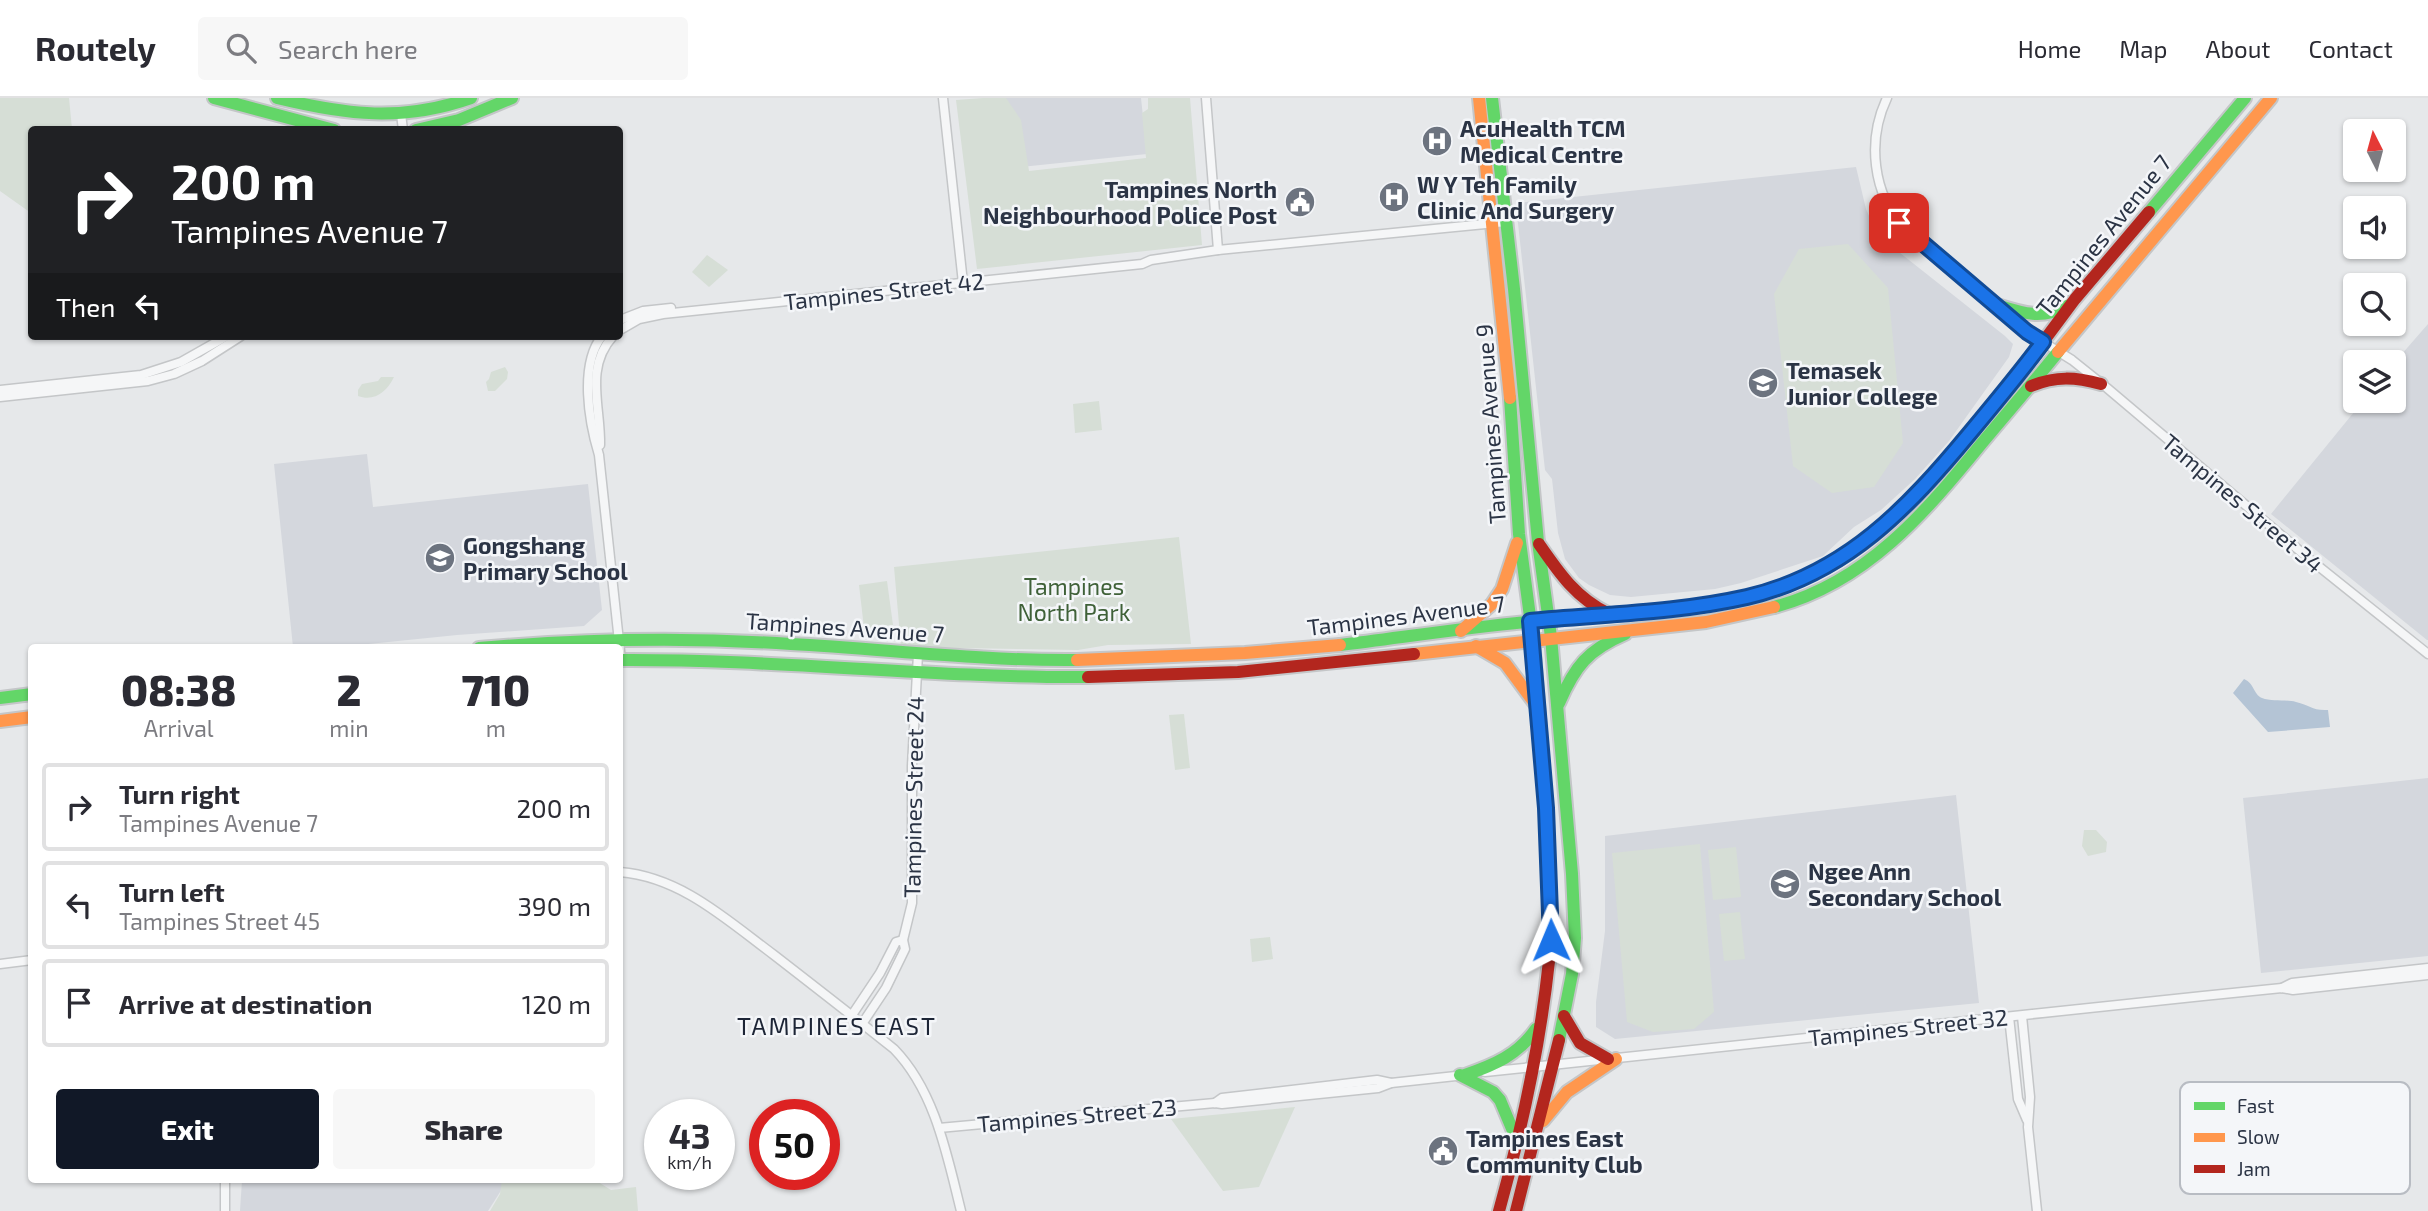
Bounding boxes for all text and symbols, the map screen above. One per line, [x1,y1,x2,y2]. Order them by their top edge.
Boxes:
search box [198,17,688,80]
text: Routely [35,28,156,68]
icon: search [222,29,260,67]
text: Search here [278,33,418,64]
text: Home [2018,34,2081,63]
text: Map [2119,34,2167,63]
text: About [2205,34,2271,63]
text: Contact [2309,34,2393,63]
place label: AcuHealth TCM Medical Centre [1460,114,1626,168]
north arrow [2343,119,2406,182]
map controls [2343,119,2406,413]
hospital icon: AcuHealth TCM Medical Centre [1420,124,1454,158]
street label: Tampines Avenue 7 [2030,149,2177,321]
text: 200 m [171,151,315,210]
icon: right [56,154,147,245]
place label: W Y Teh Family Clinic And Surgery [1417,170,1614,224]
place label: Tampines North Neighbourhood Police Post [983,175,1277,229]
hospital icon: W Y Teh Family Clinic And Surgery [1377,180,1411,214]
public building icon: Tampines North Neighbourhood Police Post [1283,185,1317,219]
pin [1869,193,1929,253]
button: sound [2343,196,2406,259]
icon: arrive [1880,204,1918,242]
text: Tampines Avenue 7 [171,211,448,249]
street label: Tampines Street 42 [782,267,986,315]
button: search [2343,273,2406,336]
icon: left [129,287,167,325]
text: Then [56,291,115,322]
street label: Tampines Avenue 9 [1469,323,1511,525]
button: layers [2343,350,2406,413]
place label: Temasek Junior College [1786,356,1938,410]
school or university icon: Temasek Junior College [1746,366,1780,400]
street label: Tampines Street 34 [2157,428,2329,578]
place label: Gongshang Primary School [463,531,628,585]
school or university icon: Gongshang Primary School [423,541,457,575]
park label: Tampines North Park [1018,572,1131,626]
street label: Tampines Avenue 7 [1306,589,1507,641]
street label: Tampines Avenue 7 [745,606,945,648]
text: 08:38 [121,664,236,714]
text: 2 [337,664,361,714]
text: 710 [461,664,530,714]
street label: Tampines Street 24 [897,696,929,898]
text: Arrival [144,714,214,742]
text: min [329,714,369,742]
text: m [486,714,506,742]
text: Turn right [119,778,240,809]
icon: right [60,788,98,826]
text: 200 m [516,792,591,823]
text: Tampines Avenue 7 [119,809,318,837]
place label: Ngee Ann Secondary School [1808,857,2002,911]
school or university icon: Ngee Ann Secondary School [1768,867,1802,901]
text: Turn left [119,876,225,907]
icon: left [60,886,98,924]
text: 390 m [517,890,591,921]
position arrow [1514,903,1588,977]
text: Tampines Street 45 [119,907,320,935]
icon: arrive [60,984,98,1022]
text: Arrive at destination [119,988,372,1019]
text: 120 m [522,988,591,1019]
street label: Tampines Street 32 [1807,1003,2009,1051]
district label: TAMPINES EAST [737,1011,937,1040]
legend [2180,1082,2410,1194]
button: Exit [56,1089,319,1169]
button: Share [333,1089,595,1169]
street label: Tampines Street 23 [976,1092,1178,1138]
text: Fast [2237,1094,2274,1117]
speed limit sign: 50 [749,1099,840,1190]
text: 43 [668,1114,711,1156]
place label: Tampines East Community Club [1466,1124,1643,1178]
text: Slow [2237,1125,2280,1148]
public building icon: Tampines East Community Club [1426,1134,1460,1168]
text: km/h [667,1151,712,1173]
text: Jam [2237,1157,2271,1180]

